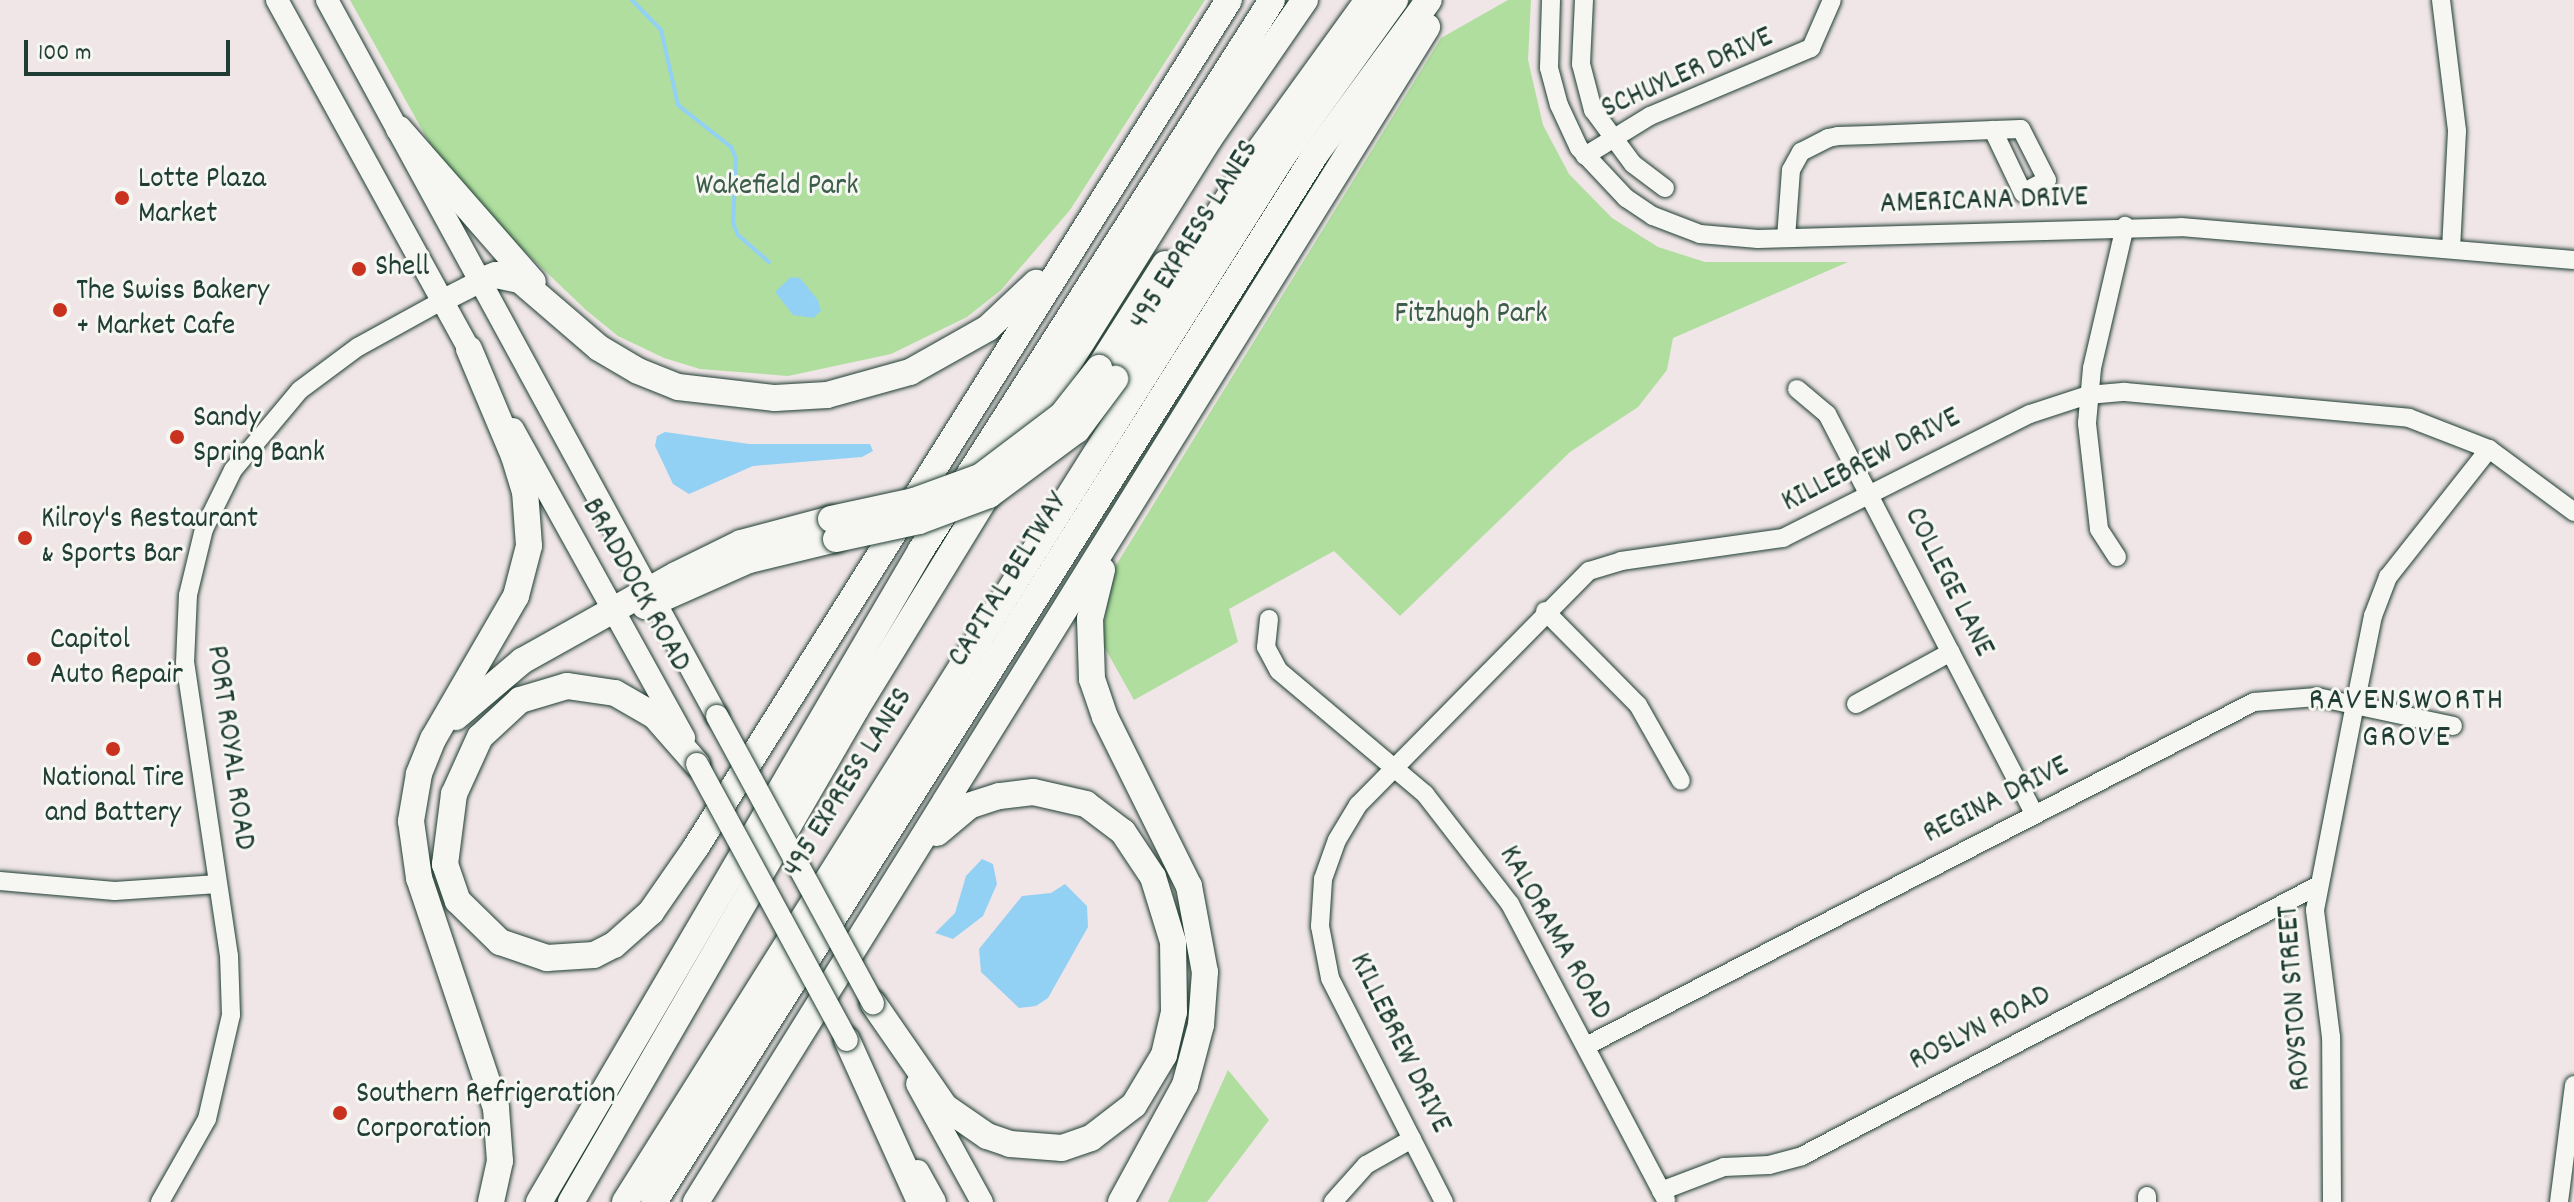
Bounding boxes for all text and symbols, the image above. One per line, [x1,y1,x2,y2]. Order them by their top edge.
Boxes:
street label: SCHUYLER DRIVE [1597,21,1779,129]
scale bar [28,24,234,74]
text: 100 m [38,37,91,71]
street label: 495 EXPRESS LANES [1123,135,1269,337]
place label: Lotte Plaza Market [138,163,266,234]
park label: Wakefield Park [695,170,859,206]
street label: AMERICANA DRIVE [1879,181,2089,225]
marker: Lotte Plaza Market [113,189,131,207]
place label: Shell [375,251,429,287]
marker: Shell [350,260,368,278]
place label: The Swiss Bakery + Market Cafe [76,275,269,346]
park label: Fitzhugh Park [1395,298,1547,334]
marker: The Swiss Bakery + Market Cafe [51,301,69,319]
place label: Sandy Spring Bank [193,402,325,472]
street label: KILLEBREW DRIVE [1777,402,1967,522]
marker: Sandy Spring Bank [168,428,186,446]
street label: CAPITAL BELTWAY [942,487,1078,675]
street label: BRADDOCK ROAD [572,493,696,679]
street label: COLLEGE LANE [1894,502,2000,664]
place label: Kilroy's Restaurant & Sports Bar [41,503,258,574]
marker: Kilroy's Restaurant & Sports Bar [16,529,34,547]
place label: Capitol Auto Repair [50,624,183,694]
street label: PORT ROYAL ROAD [196,643,260,853]
marker: Capitol Auto Repair [25,650,43,668]
street label: 495 EXPRESS LANES [777,683,923,885]
district label: RAVENSWORTH GROVE [2309,684,2505,759]
marker: National Tire and Battery [104,740,122,758]
street label: REGINA DRIVE [1918,750,2076,854]
place label: National Tire and Battery [42,762,184,832]
street label: KALORAMA ROAD [1489,840,1617,1028]
street label: ROYSTON STREET [2273,904,2321,1092]
street label: KILLEBREW DRIVE [1339,948,1457,1140]
street label: ROSLYN ROAD [1904,979,2058,1081]
place label: Southern Refrigeration Corporation [356,1078,616,1148]
marker: Southern Refrigeration Corporation [331,1104,349,1122]

